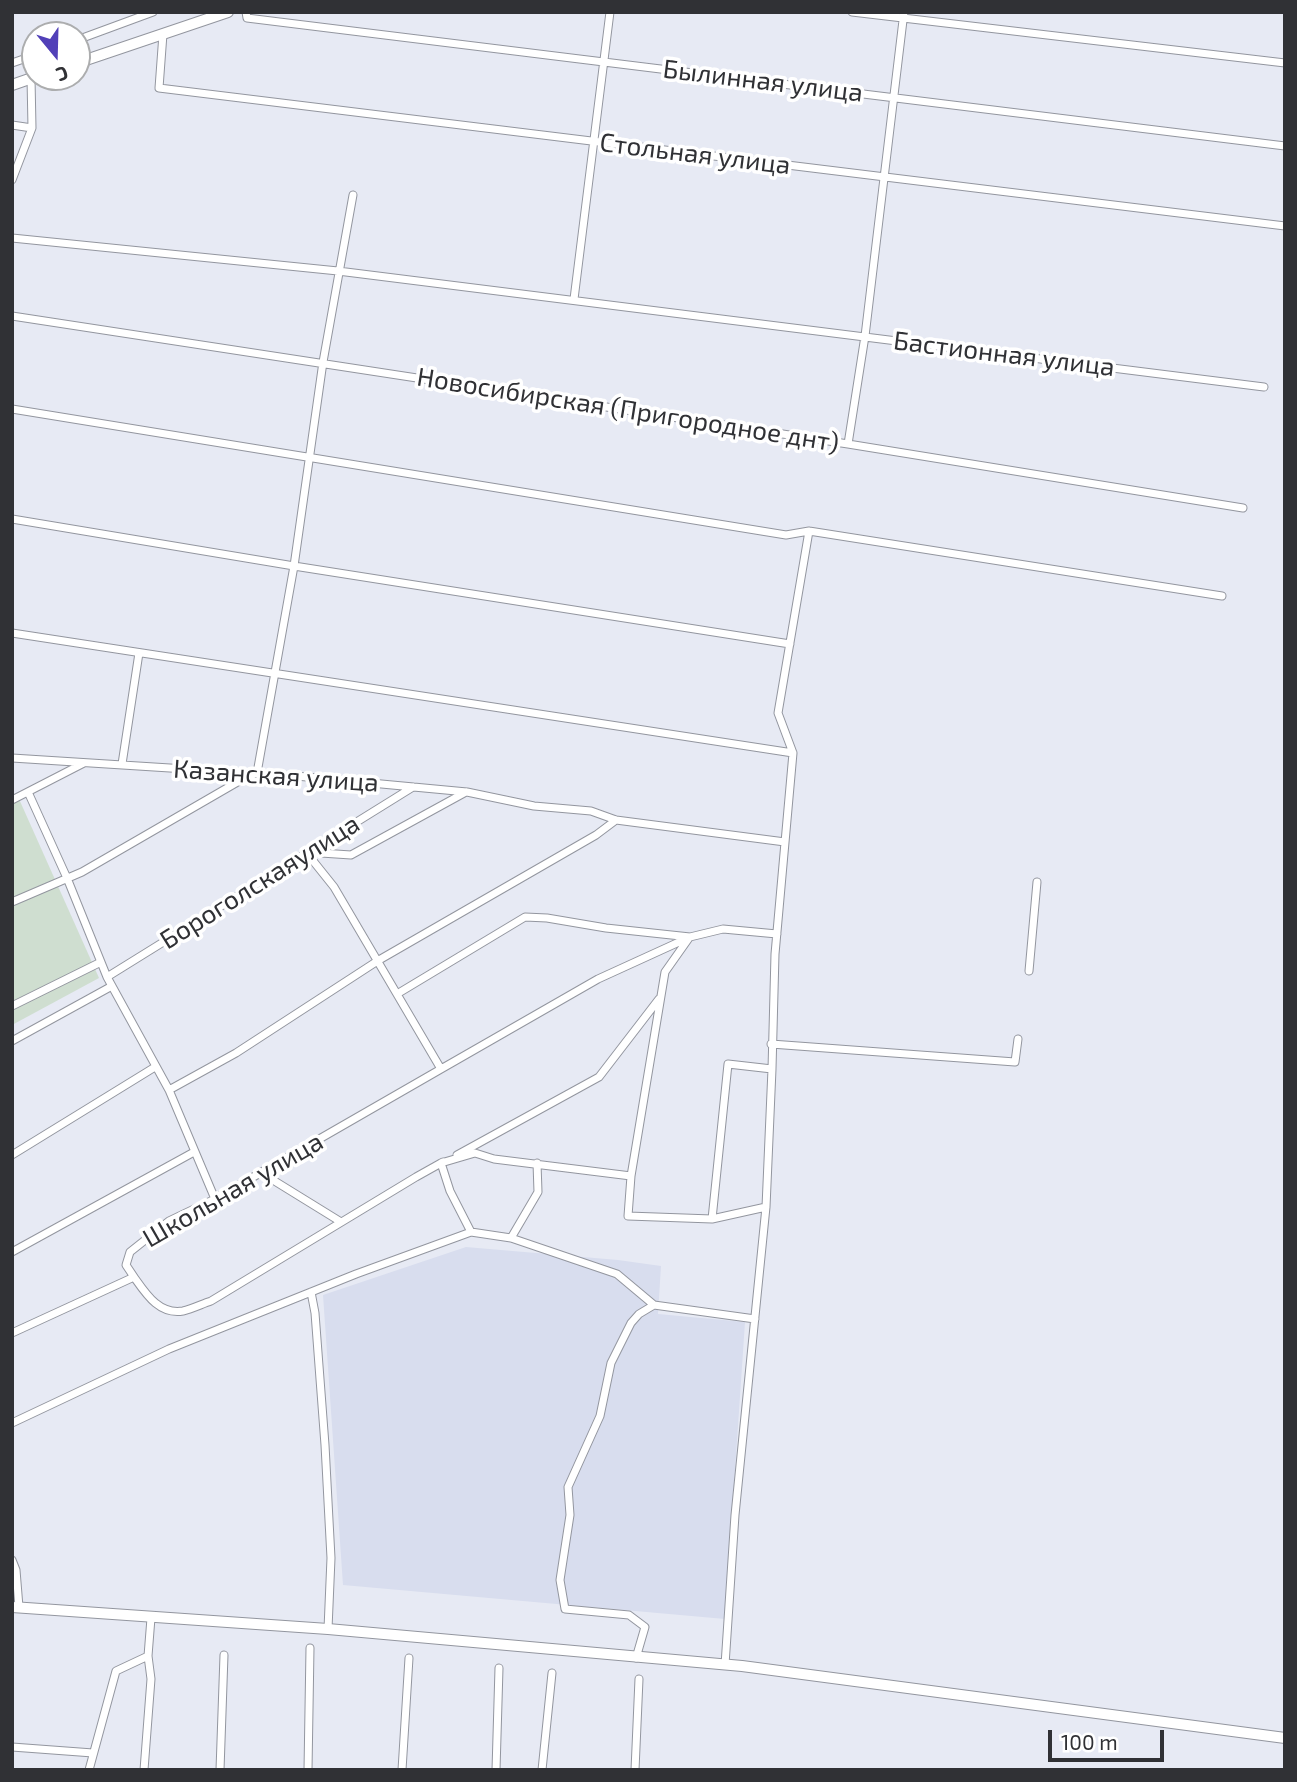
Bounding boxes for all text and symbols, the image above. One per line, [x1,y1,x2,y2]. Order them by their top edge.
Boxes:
north arrow [21,21,91,91]
street label: Былинная улица [661,53,865,109]
text: С [53,62,71,87]
street label: Стольная улица [598,127,792,181]
street label: Бастионная улица [892,325,1116,383]
street label: Новосибирская (Пригородное днт) [415,361,841,459]
street label: Казанская улица [172,753,380,799]
street label: Бороголскаяулица [155,808,365,956]
street label: Школьная улица [137,1126,329,1254]
scale bar [1052,1716,1168,1760]
text: 100 m [1061,1729,1118,1754]

